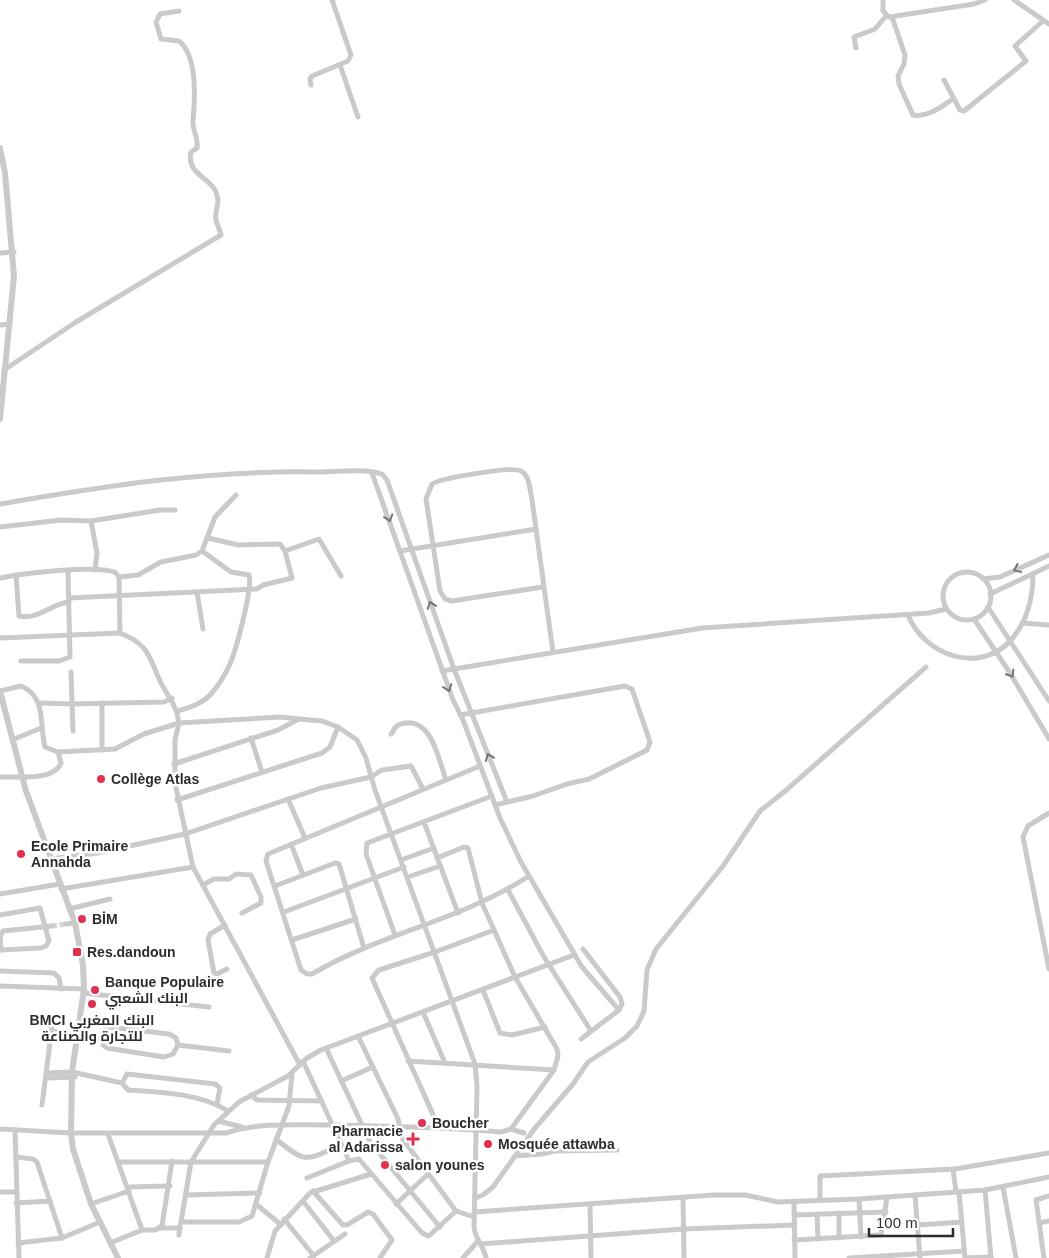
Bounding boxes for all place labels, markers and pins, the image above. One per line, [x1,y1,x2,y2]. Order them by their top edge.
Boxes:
place label: Collège Atlas [111,771,199,787]
marker: Collège Atlas [95,773,107,785]
place label: Ecole Primaire Annahda [31,838,128,870]
marker: Ecole Primaire Annahda [15,848,27,860]
place label: BİM [92,911,118,927]
marker: BİM [76,913,88,925]
place label: Res.dandoun [87,944,176,960]
marker: Res.dandoun [71,946,83,958]
place label: Banque Populaire البنك الشعبي [105,974,224,1010]
marker: Banque Populaire البنك الشعبي [89,984,101,996]
marker: BMCI البنك المغربي للتجارة والصناعة [86,998,98,1010]
place label: BMCI البنك المغربي للتجارة والصناعة [30,1012,154,1045]
place label: Boucher [432,1115,489,1131]
marker: Boucher [416,1117,428,1129]
place label: Pharmacie al Adarissa [329,1123,403,1155]
marker: Pharmacie al Adarissa [407,1133,419,1145]
place label: Mosquée attawba [498,1136,615,1152]
marker: Mosquée attawba [482,1138,494,1150]
place label: salon younes [395,1157,485,1173]
marker: salon younes [379,1159,391,1171]

